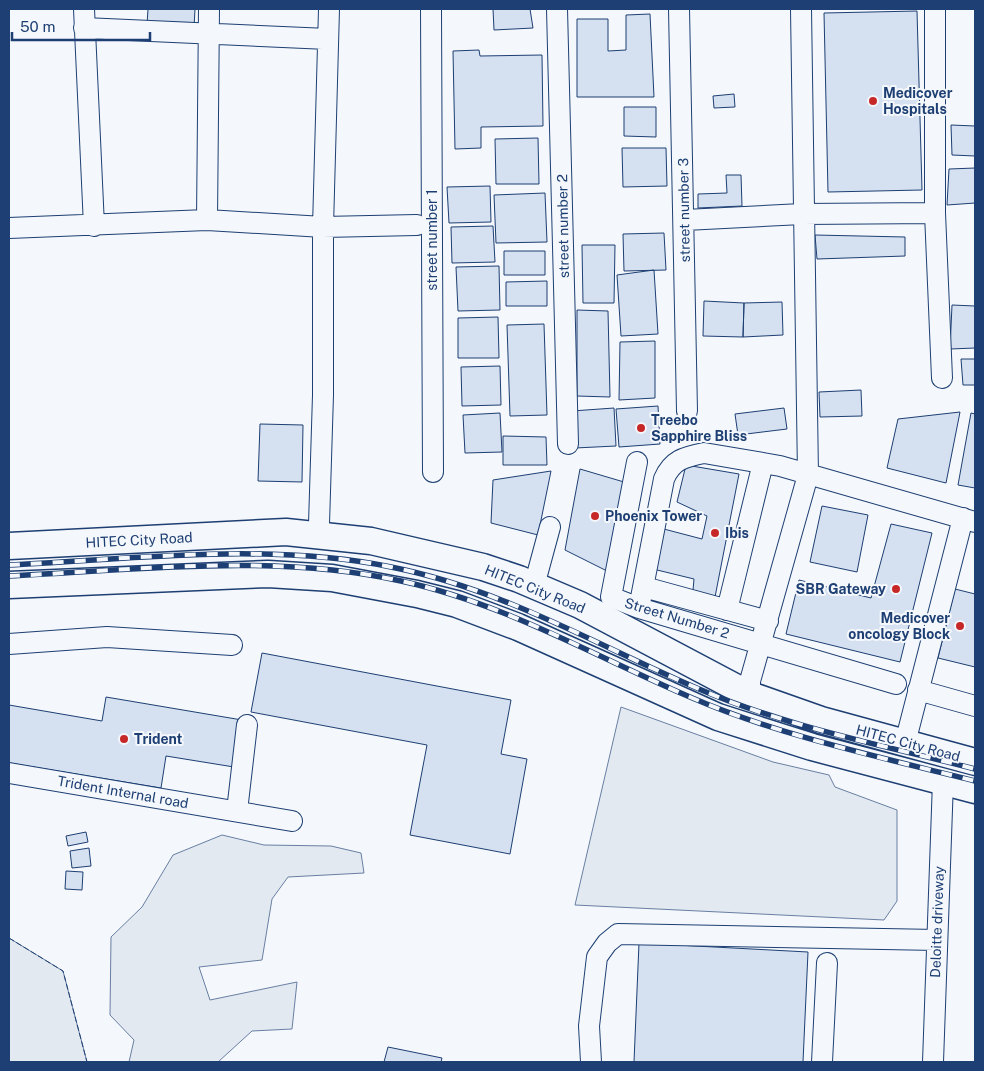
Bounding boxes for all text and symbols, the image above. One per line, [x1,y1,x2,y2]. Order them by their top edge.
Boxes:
scale bar [12,10,150,42]
text: 50 m [20,18,55,35]
place label: Medicover Hospitals [883,85,953,117]
marker: Medicover Hospitals [867,95,879,107]
street label: street number 3 [675,157,693,262]
street label: street number 2 [554,174,572,278]
street label: street number 1 [424,189,440,291]
place label: Treebo Sapphire Bliss [651,412,747,444]
marker: Treebo Sapphire Bliss [635,422,647,434]
place label: Phoenix Tower [605,508,702,524]
marker: Phoenix Tower [589,510,601,522]
place label: Ibis [725,525,749,541]
marker: Ibis [709,527,721,539]
street label: HITEC City Road [85,529,193,551]
street label: HITEC City Road [482,561,588,617]
place label: SBR Gateway [796,581,886,597]
marker: SBR Gateway [890,583,902,595]
street label: Street Number 2 [623,594,731,642]
place label: Medicover oncology Block [848,610,950,642]
marker: Medicover oncology Block [954,620,966,632]
street label: HITEC City Road [854,721,962,765]
place label: Trident [134,731,183,747]
marker: Trident [118,733,130,745]
street label: Trident Internal road [56,773,190,811]
street label: Deloitte driveway [927,865,947,978]

